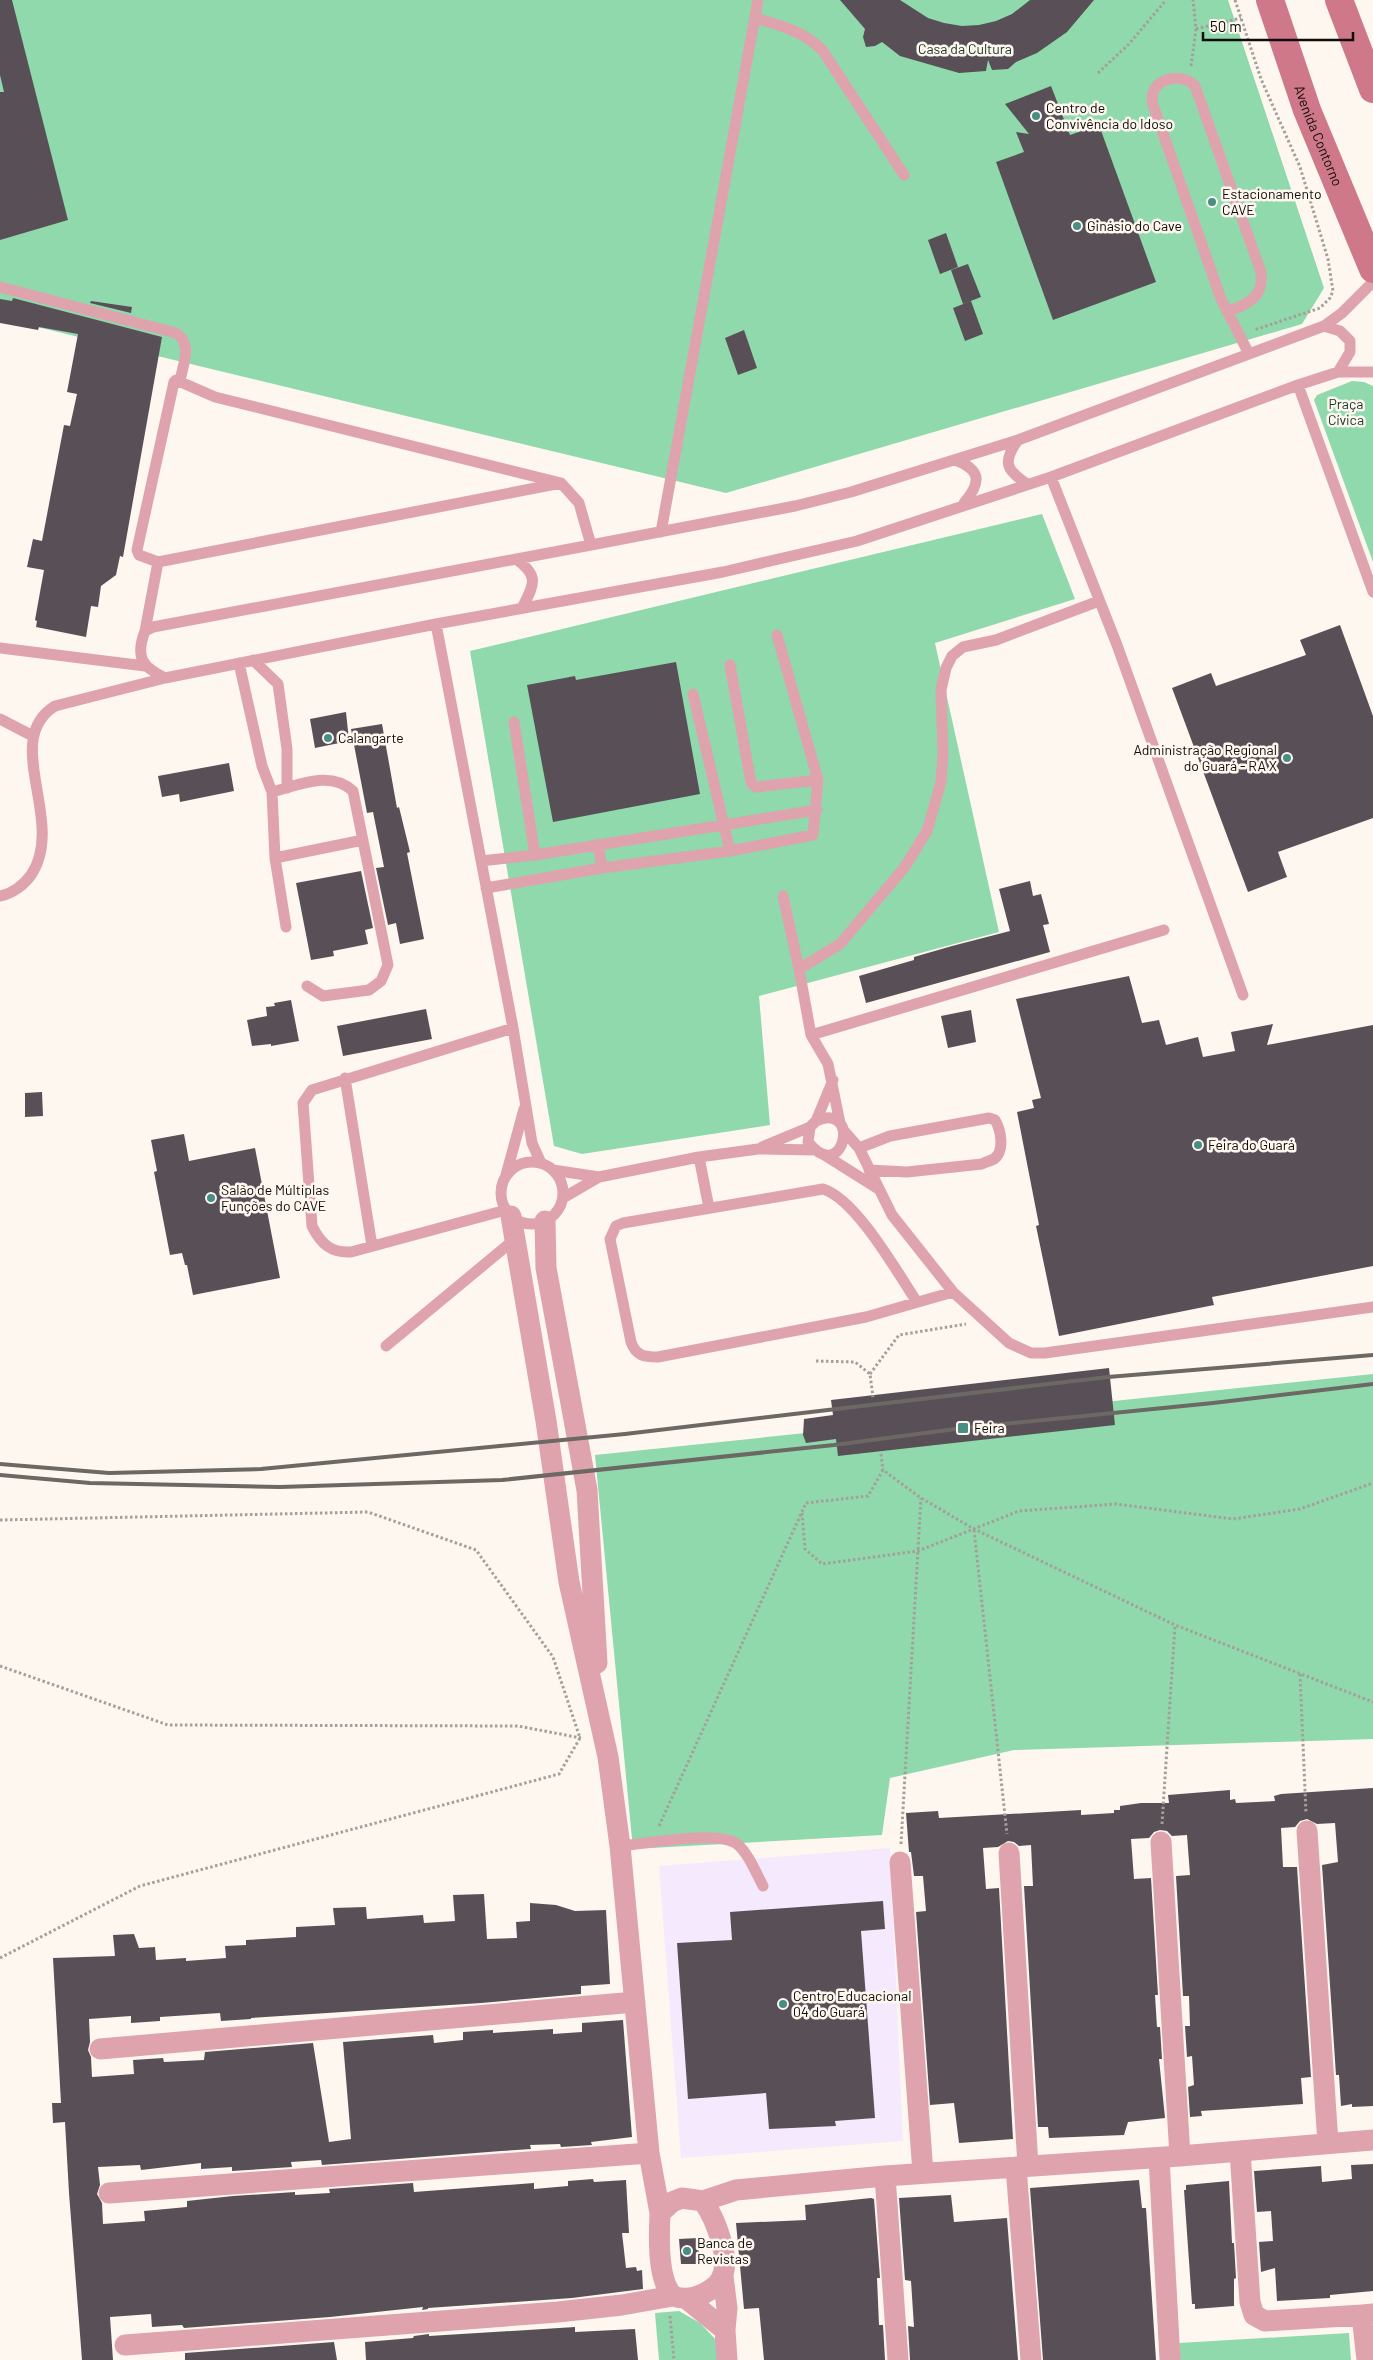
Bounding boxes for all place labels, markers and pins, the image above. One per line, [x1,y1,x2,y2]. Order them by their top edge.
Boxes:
place label: Centro de Convivência do Idoso [1046,99,1173,132]
marker: Centro de Convivência do Idoso [1030,110,1042,122]
place label: Estacionamento CAVE [1222,185,1322,218]
marker: Estacionamento CAVE [1206,196,1218,208]
place label: Ginásio do Cave [1087,217,1182,234]
marker: Ginásio do Cave [1071,220,1083,232]
place label: Calangarte [338,729,404,746]
marker: Calangarte [322,732,334,744]
place label: Administração Regional do Guará - RA X [1133,741,1277,774]
marker: Administração Regional do Guará - RA X [1281,752,1293,764]
place label: Feira do Guará [1208,1136,1295,1153]
marker: Feira do Guará [1192,1139,1204,1151]
place label: Salão de Múltiplas Funções do CAVE [221,1181,329,1214]
marker: Salão de Múltiplas Funções do CAVE [205,1192,217,1204]
place label: Feira [974,1419,1005,1436]
marker: Feira [956,1421,970,1435]
place label: Centro Educacional 04 do Guará [793,1987,912,2020]
marker: Centro Educacional 04 do Guará [777,1998,789,2010]
place label: Banca de Revistas [697,2234,753,2267]
marker: Banca de Revistas [681,2245,693,2257]

